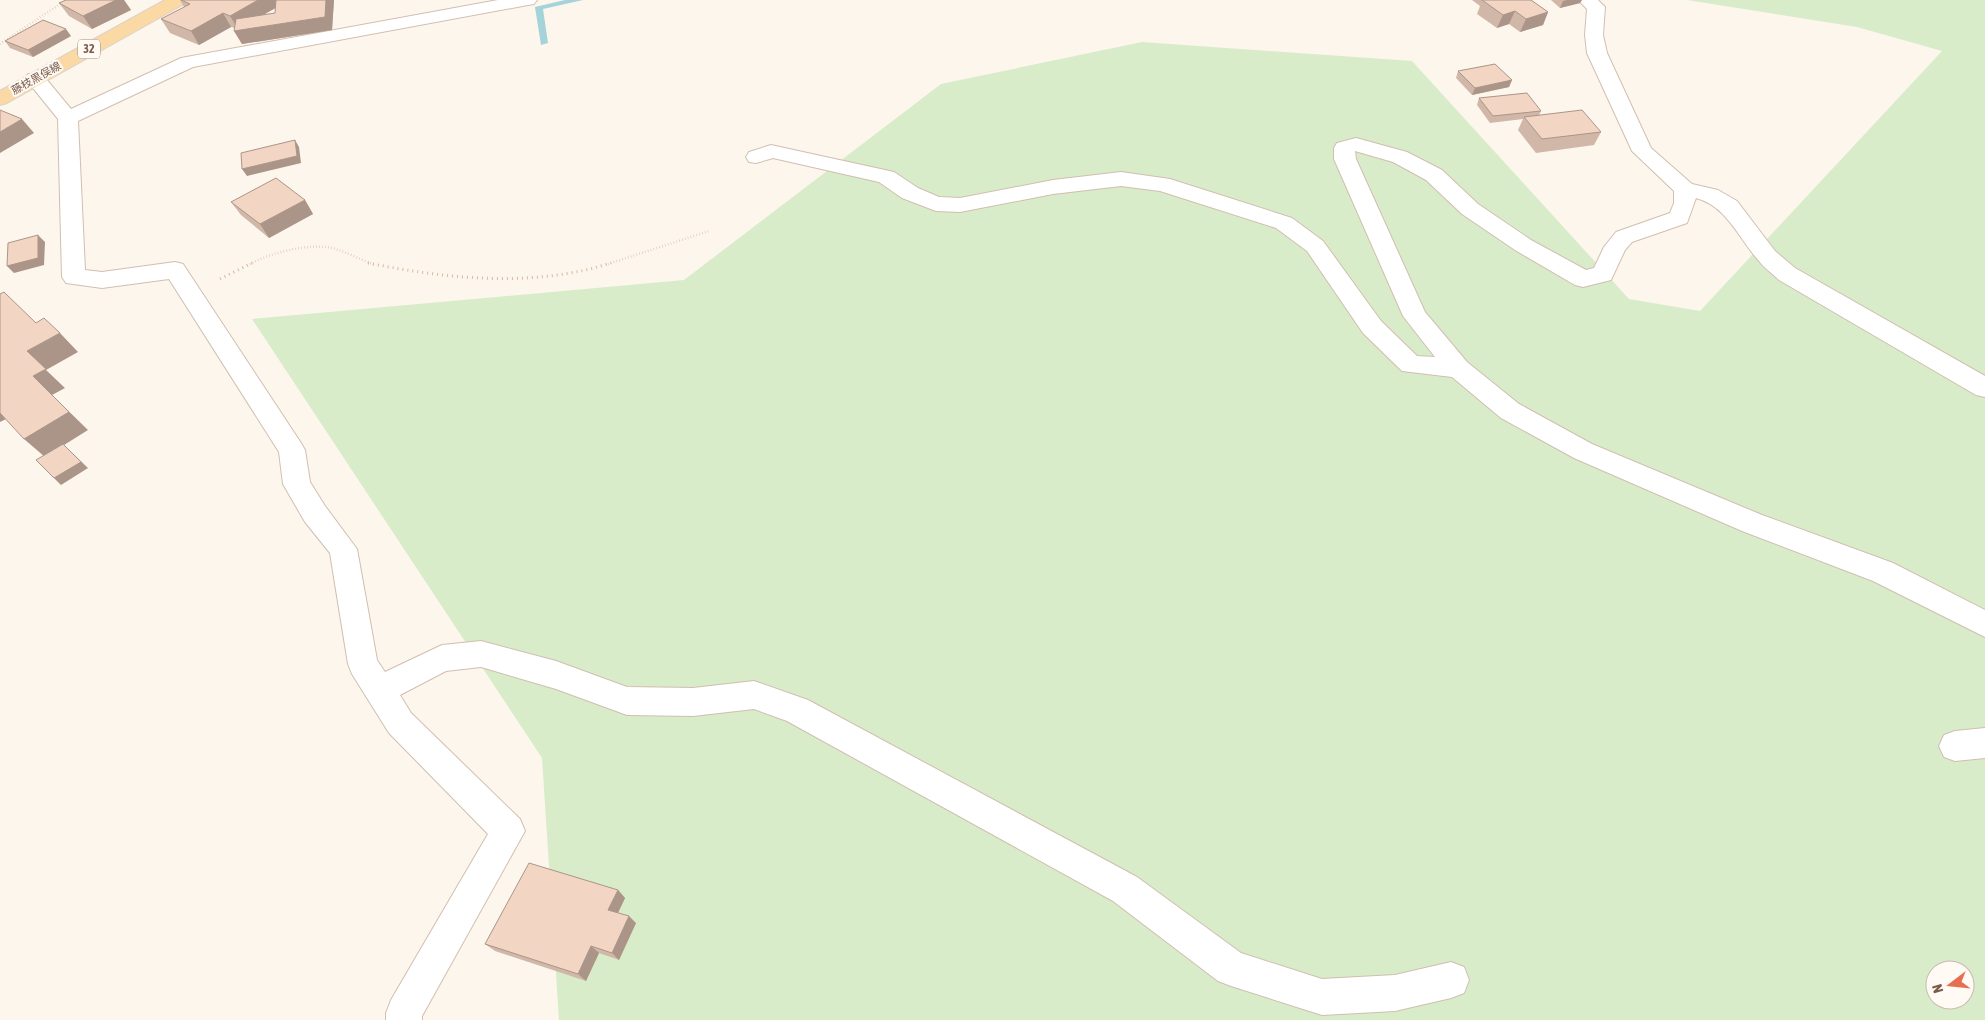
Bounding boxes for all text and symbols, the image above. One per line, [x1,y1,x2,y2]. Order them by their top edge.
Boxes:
road number: 32 [78,40,100,59]
street label: 藤枝黒俣線 [9,59,63,97]
north arrow [1925,960,1975,1010]
text: N [1929,982,1946,995]

